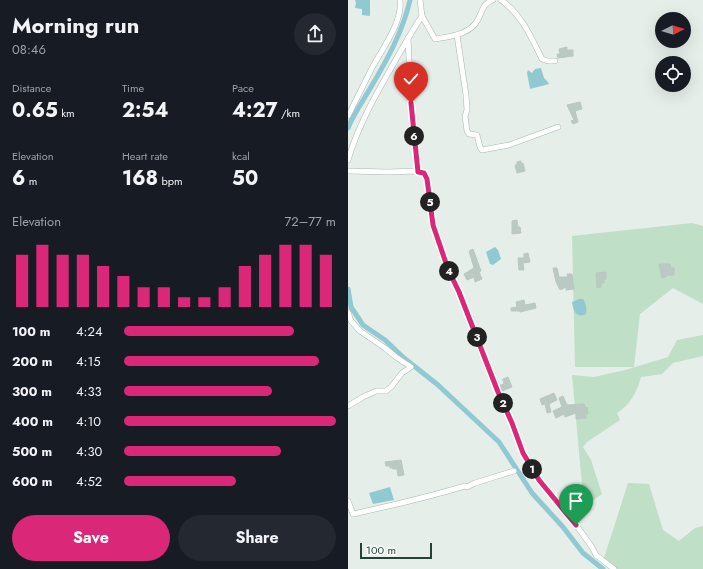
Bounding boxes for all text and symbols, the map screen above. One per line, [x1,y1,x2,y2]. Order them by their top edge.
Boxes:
text: Morning run [12,9,139,41]
north arrow [655,12,691,48]
map controls [655,12,691,92]
button: share [294,13,336,55]
text: 08:46 [12,40,46,59]
button: locate [655,56,691,92]
pin [394,62,428,103]
icon: check [400,68,422,90]
text: Distance [12,80,51,96]
text: Time [122,80,144,96]
text: Pace [232,80,254,96]
text: 0.65 [12,96,58,125]
text: 2:54 [122,96,168,125]
text: 4:27 [232,96,278,125]
text: km [58,105,75,121]
text: /km [278,105,300,121]
pin: 6 [404,126,424,146]
text: 6 [410,128,418,144]
text: Elevation [12,148,54,164]
text: Heart rate [122,148,168,164]
text: kcal [232,148,250,164]
text: 6 [12,164,25,193]
text: 168 [122,164,158,193]
text: 50 [232,164,258,193]
text: m [25,173,37,189]
text: bpm [158,173,183,189]
pin: 5 [420,192,440,212]
text: 5 [426,194,434,210]
text: Elevation [12,212,61,231]
text: 72–77 m [284,212,336,231]
pin: 4 [439,261,459,281]
text: 4 [445,263,453,279]
text: 100 m [12,322,50,341]
text: 4:24 [76,322,102,341]
pin: 3 [467,327,487,347]
text: 3 [474,329,480,345]
text: 200 m [12,352,52,371]
text: 4:15 [76,352,101,371]
text: 300 m [12,382,52,401]
text: 4:33 [76,382,102,401]
pin: 2 [493,393,513,413]
text: 2 [499,395,507,411]
text: 400 m [12,412,53,431]
text: 4:10 [76,412,101,431]
text: 500 m [12,442,52,461]
text: 4:30 [76,442,102,461]
pin: 1 [522,459,542,479]
text: 1 [529,461,535,477]
text: 600 m [12,472,52,491]
text: 4:52 [76,472,102,491]
pin [559,484,593,525]
icon: arrive [565,490,587,512]
button: Save [12,515,170,561]
button: Share [178,515,336,561]
scale bar [360,541,432,560]
text: 100 m [366,542,396,558]

